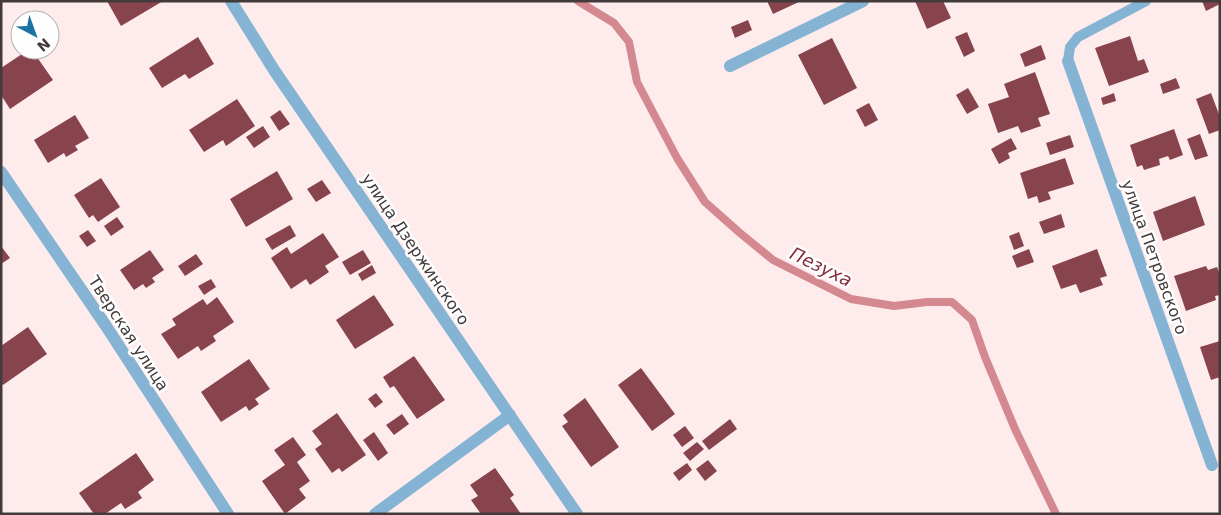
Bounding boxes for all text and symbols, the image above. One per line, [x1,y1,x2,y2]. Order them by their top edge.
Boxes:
north arrow [10,10,60,60]
text: N [34,35,53,55]
street label: улица Дзержинского [358,170,473,329]
street label: улица Петровского [1118,177,1191,337]
water label: Пезуха [787,243,856,291]
street label: Тверская улица [84,272,173,394]

